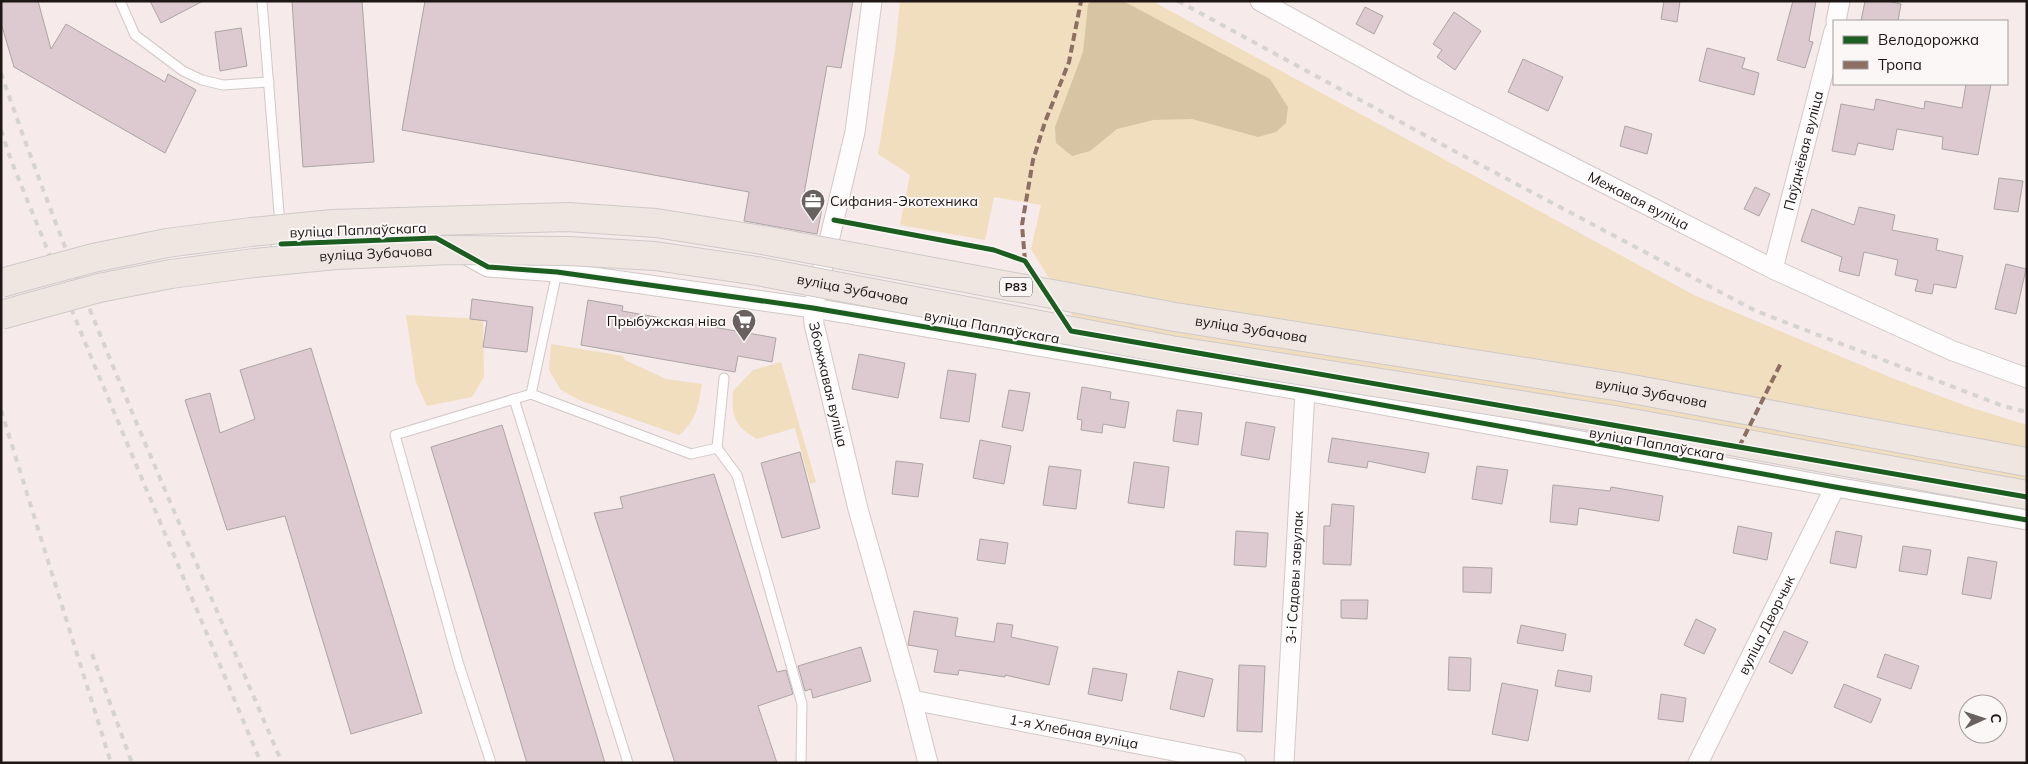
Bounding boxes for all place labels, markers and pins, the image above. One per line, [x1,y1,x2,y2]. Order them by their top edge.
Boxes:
office icon: Сифания-Экотехника [800,188,826,222]
place label: Сифания-Экотехника [830,192,978,210]
supermarket icon: Прыбужская ніва [731,308,757,342]
place label: Прыбужская ніва [607,312,726,330]

